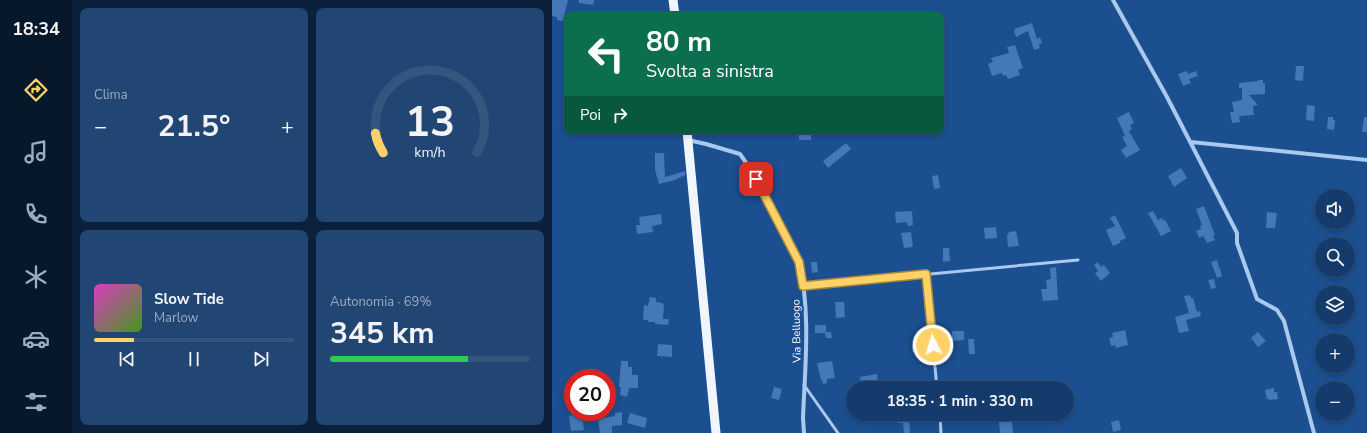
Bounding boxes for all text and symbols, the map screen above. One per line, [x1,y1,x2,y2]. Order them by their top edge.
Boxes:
text: 18:34 [12,17,60,41]
text: 80 m [646,23,712,61]
icon: left [580,28,632,80]
text: Svolta a sinistra [646,59,774,83]
icon: directions [22,76,50,104]
text: Clima [94,86,128,104]
text: 13 [405,94,455,151]
icon: right [609,104,631,126]
text: Poi [580,105,601,125]
text: 21.5° [158,106,230,147]
text: − [94,112,107,142]
text: + [281,112,294,142]
icon: music [22,138,50,166]
text: km/h [414,142,446,161]
pin [739,162,773,196]
icon: arrive [745,168,767,190]
map controls [1315,189,1355,421]
button: sound [1315,189,1355,229]
icon: phone [22,200,50,228]
button: search [1315,237,1355,277]
icon: climate [22,263,50,291]
button: layers [1315,285,1355,325]
text: Slow Tide [154,289,224,309]
text: Autonomia · 69% [330,293,431,311]
street label: Via Belluogo [788,299,805,364]
text: Marlow [154,309,199,327]
text: 345 km [330,313,435,354]
position arrow [912,324,954,366]
icon: car [22,325,50,353]
button: + [1315,333,1355,373]
icon: previous [116,348,138,370]
icon: pause [183,348,205,370]
icon: next [250,348,272,370]
speed limit sign: 20 [564,369,616,421]
button: − [1315,381,1355,421]
icon: filters [22,388,50,416]
text: 18:35 · 1 min · 330 m [887,391,1033,411]

